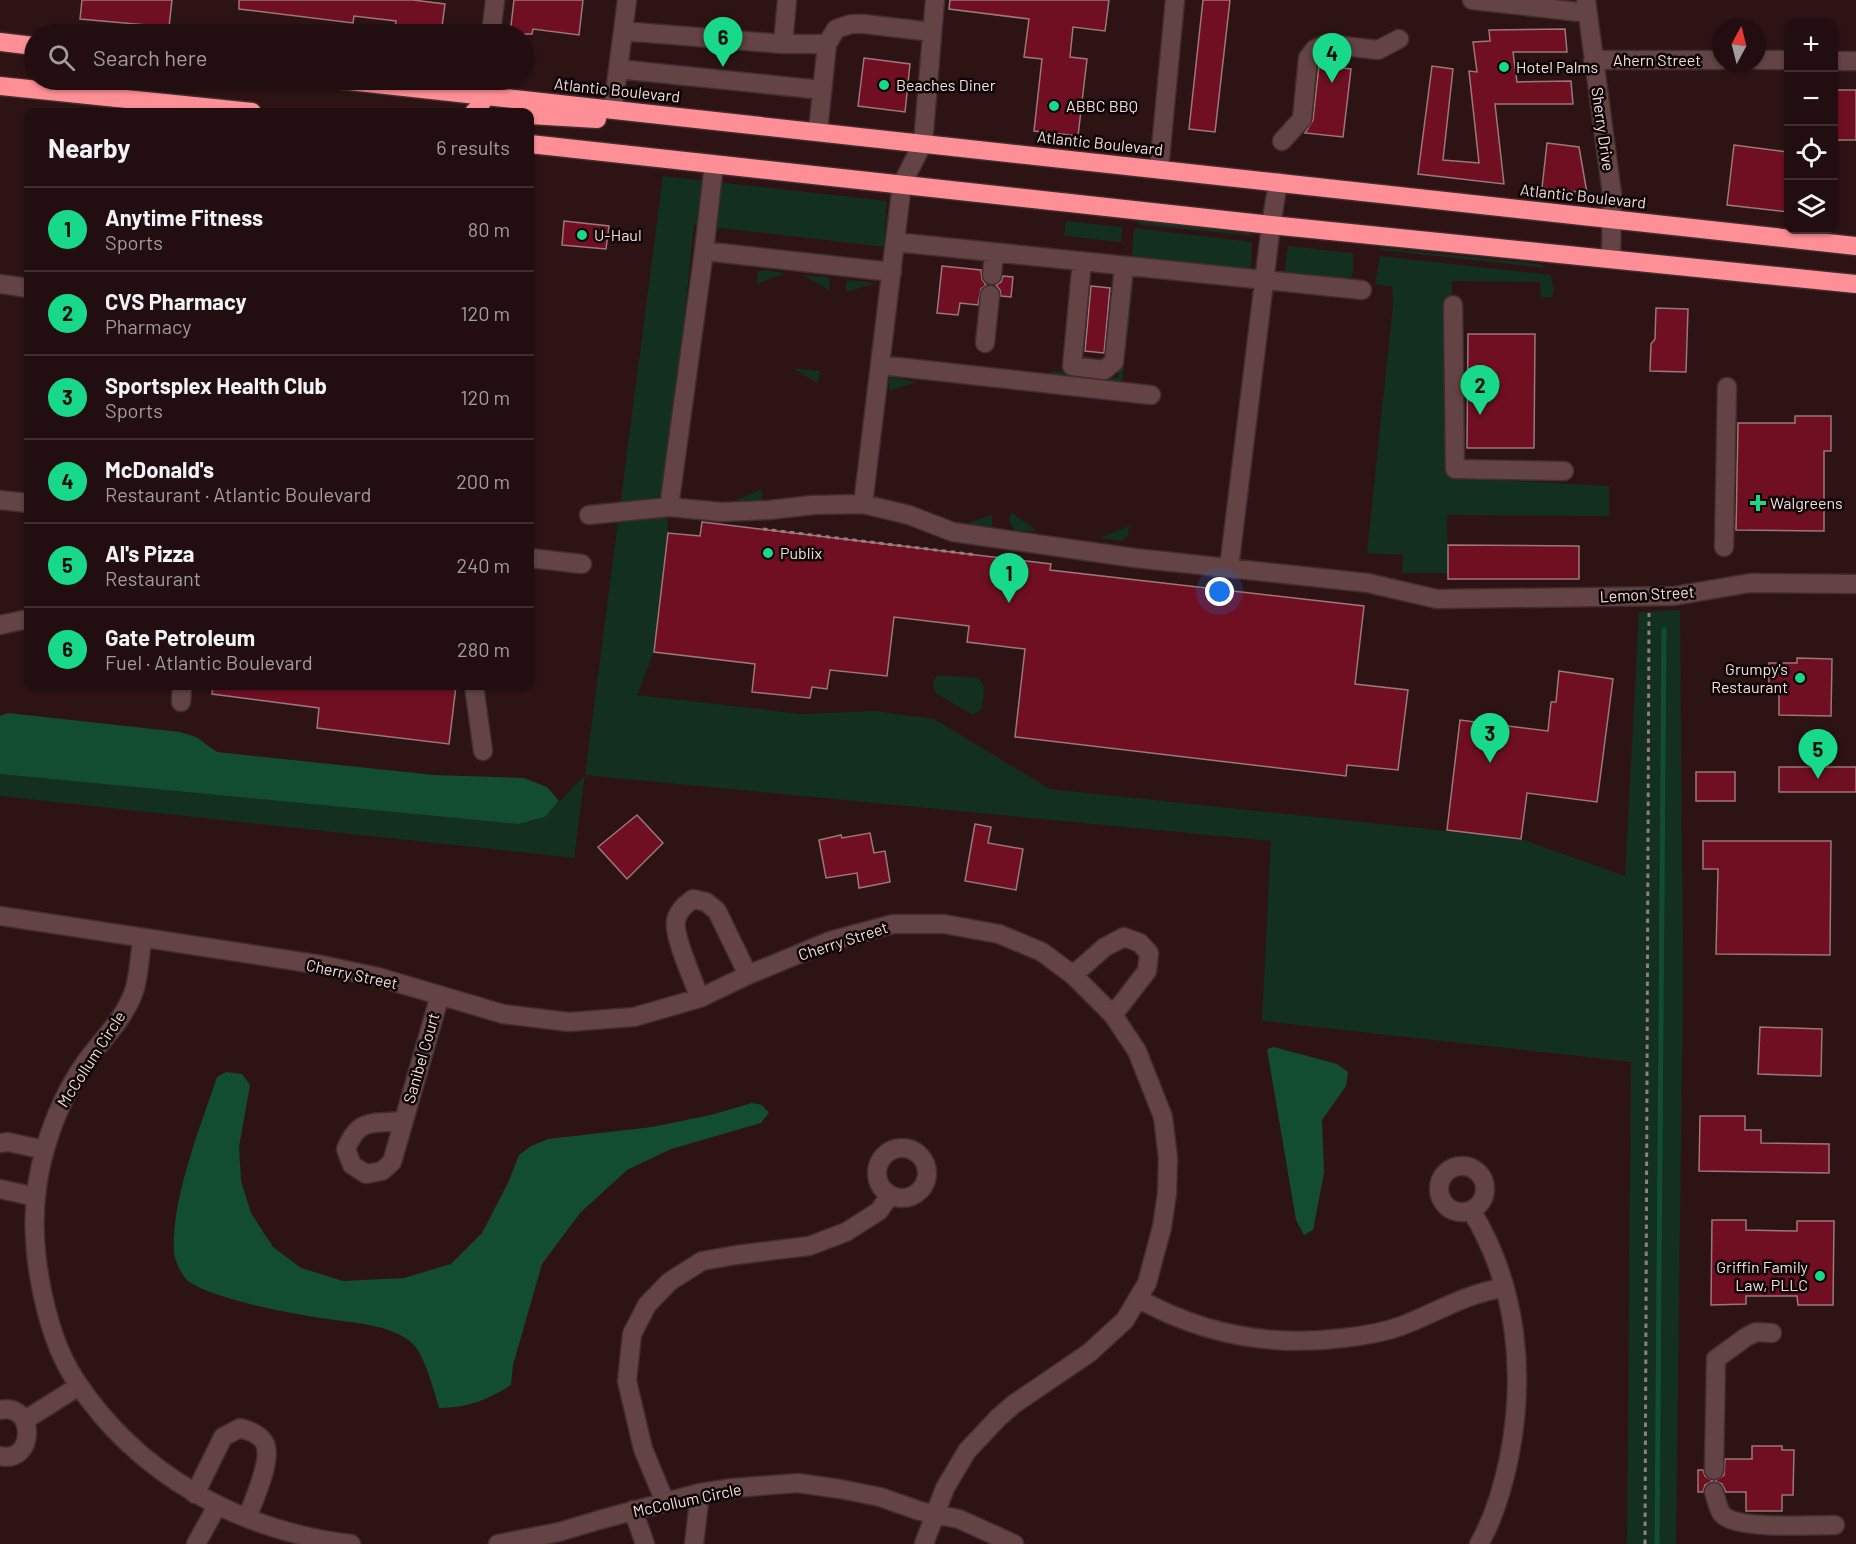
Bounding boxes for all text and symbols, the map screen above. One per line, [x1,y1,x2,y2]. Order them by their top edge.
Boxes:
pin: 6 [704,17,742,67]
north arrow [1712,18,1766,72]
map controls [1784,18,1838,234]
button: + [1784,18,1838,72]
search box [24,24,534,90]
pin: 4 [1312,34,1352,83]
icon: search [45,41,78,74]
text: Search here [93,44,207,70]
street label: Ahern Street [1613,50,1701,69]
place label: Hotel Palms [1516,57,1598,76]
marker: Hotel Palms [1497,60,1511,74]
button: − [1784,72,1838,126]
street label: Atlantic Boulevard [553,73,681,106]
place label: Beaches Diner [896,75,996,94]
marker: Beaches Diner [877,78,891,92]
street label: Sherry Drive [1588,86,1619,172]
place label: ABBC BBQ [1066,96,1138,115]
marker: ABBC BBQ [1047,99,1061,113]
street label: Atlantic Boulevard [1036,126,1164,159]
button: locate [1784,126,1838,180]
text: Nearby [48,132,130,163]
text: 6 results [436,135,510,159]
street label: Atlantic Boulevard [1519,179,1647,212]
button: layers [1784,180,1838,234]
text: Anytime Fitness [105,204,263,230]
text: 1 [64,217,71,241]
text: 80 m [468,217,510,241]
place label: U-Haul [594,225,642,244]
marker: U-Haul [575,228,589,242]
text: Sports [105,230,163,254]
text: CVS Pharmacy [105,288,247,314]
text: 2 [62,301,73,325]
text: 120 m [460,301,510,325]
text: Pharmacy [105,314,191,338]
pin: 2 [1460,366,1500,415]
text: Sportsplex Health Club [105,372,327,398]
text: 3 [62,385,73,409]
text: 120 m [460,385,510,409]
text: Sports [105,398,163,422]
text: McDonald's [105,456,214,482]
text: 4 [61,469,74,493]
text: 200 m [456,469,510,493]
text: Restaurant · Atlantic Boulevard [105,482,372,506]
place label: Walgreens [1770,493,1843,512]
marker: Walgreens [1751,496,1765,510]
text: Al's Pizza [105,540,194,566]
place label: Publix [780,543,823,562]
marker: Publix [761,546,775,560]
text: 5 [62,553,73,577]
text: 240 m [456,553,510,577]
pin: 1 [990,554,1028,603]
text: Restaurant [105,566,201,590]
your location [1205,577,1234,606]
street label: Lemon Street [1599,582,1695,605]
text: Gate Petroleum [105,624,255,650]
text: 6 [62,637,73,661]
text: 280 m [457,637,510,661]
text: Fuel · Atlantic Boulevard [105,650,313,674]
place label: Grumpy's Restaurant [1711,659,1788,696]
marker: Grumpy's Restaurant [1793,671,1807,685]
pin: 3 [1470,714,1510,763]
pin: 5 [1798,730,1838,779]
street label: Cherry Street [796,917,890,964]
street label: Cherry Street [305,955,400,992]
street label: McCollum Circle [52,1007,129,1110]
street label: Sanibel Court [399,1010,442,1105]
place label: Griffin Family Law, PLLC [1716,1257,1809,1294]
marker: Griffin Family Law, PLLC [1813,1269,1827,1283]
street label: McCollum Circle [631,1479,743,1520]

